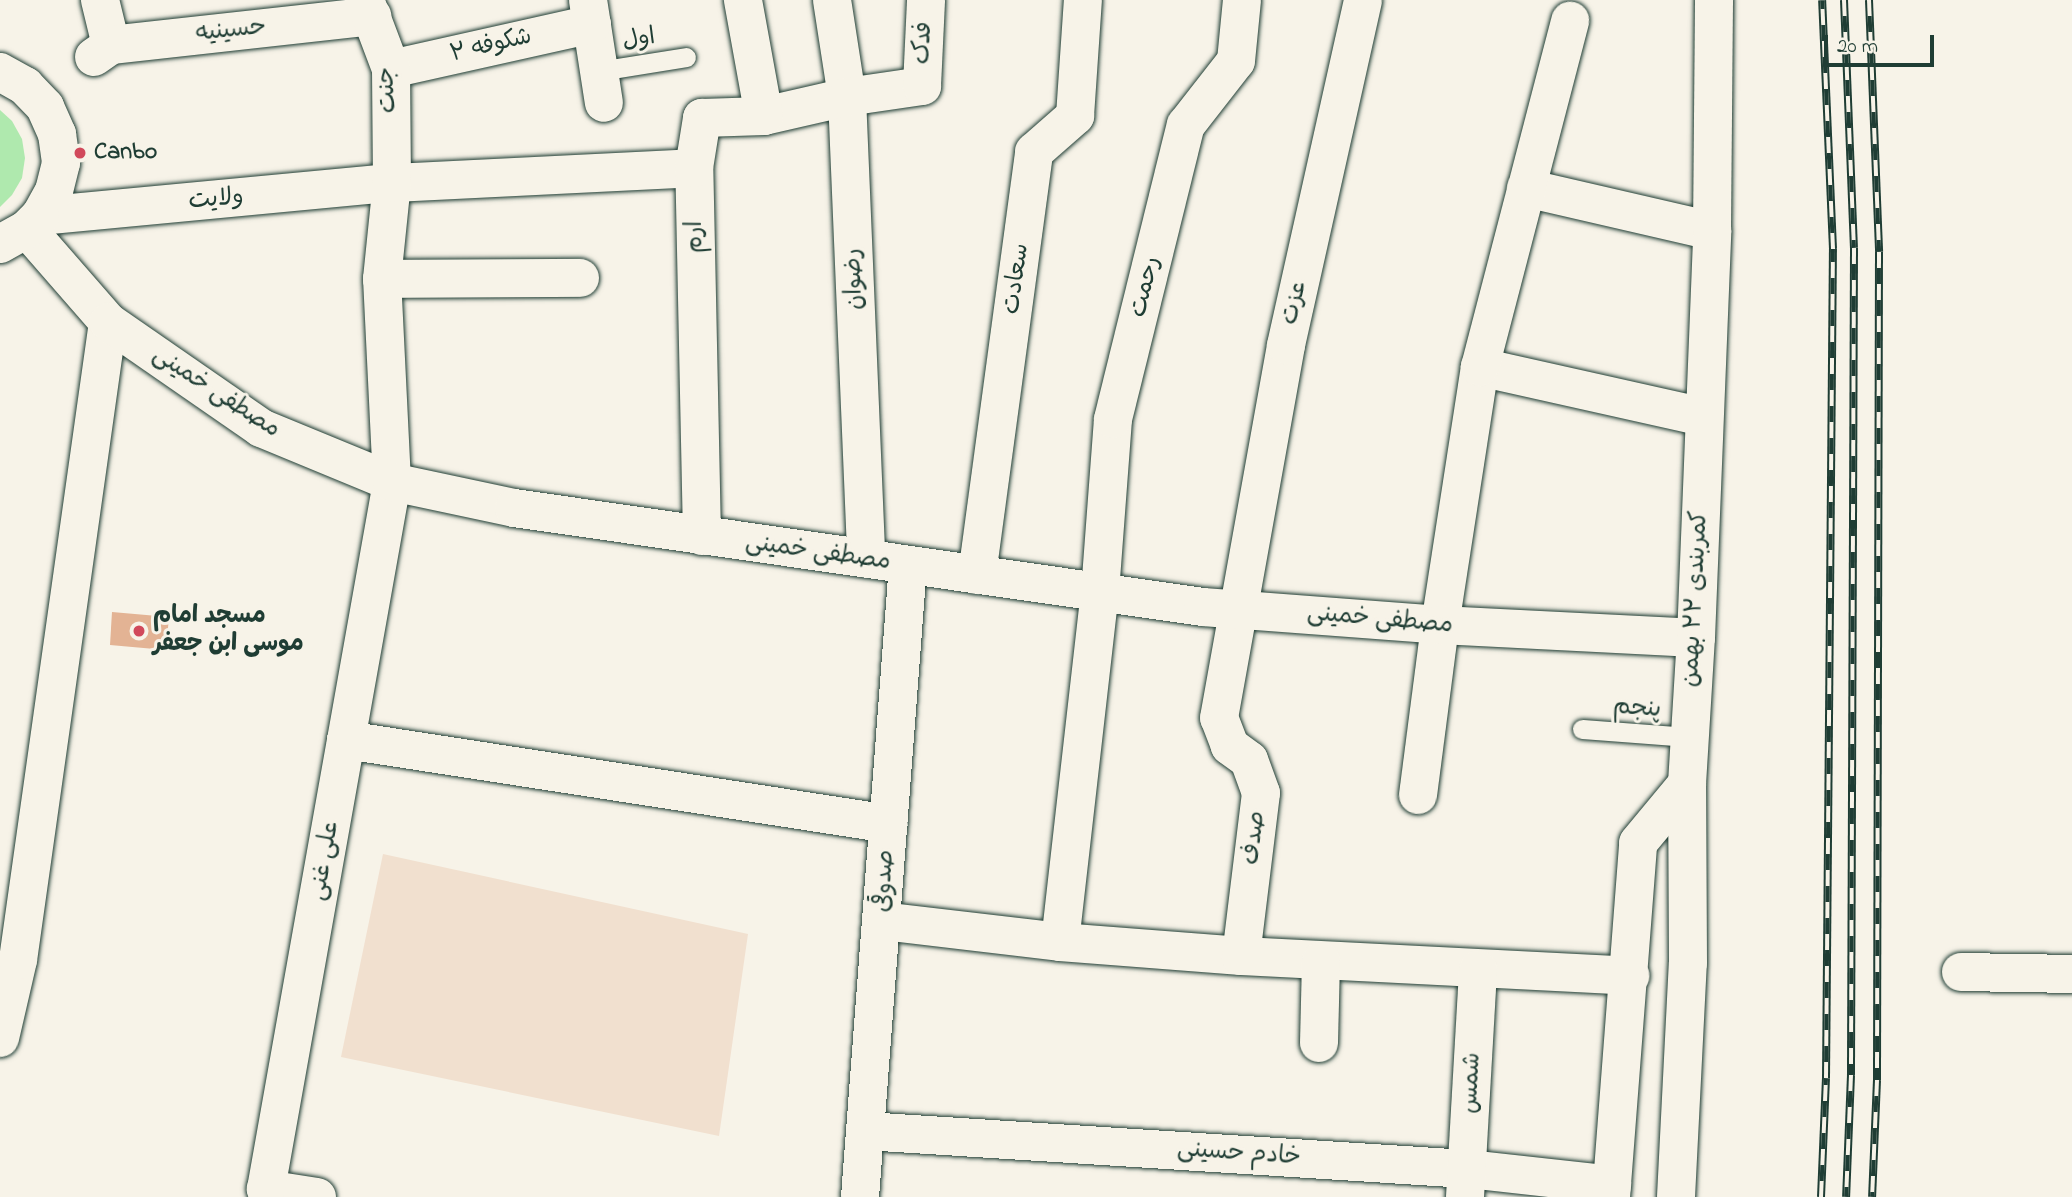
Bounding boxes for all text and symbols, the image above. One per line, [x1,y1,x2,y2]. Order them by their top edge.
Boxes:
street label: حسینیه [194,13,268,49]
street label: فدک [909,21,939,65]
scale bar [1827,21,1937,65]
street label: شکوفه ۲ [447,23,535,69]
street label: اول [620,23,658,57]
text: 20 m [1837,32,1878,62]
street label: جنت [372,66,404,114]
place label: Canbo [94,139,157,167]
marker: Canbo [72,145,88,161]
street label: ولایت [187,183,245,217]
street label: ارم [681,221,711,253]
street label: سعادت [998,242,1036,316]
street label: رضوان [840,248,870,310]
street label: رحمت [1125,254,1167,320]
street label: عزت [1276,278,1314,328]
street label: مصطفی خمینی [147,341,285,445]
street label: کمربندی ۲۲ بهمن [1677,510,1715,688]
street label: مصطفی خمینی [744,529,892,577]
street label: مصطفی خمینی [1306,599,1454,641]
place label: مسجد امام موسی ابن جعفر [153,603,304,659]
marker: مسجد امام موسی ابن جعفر [131,623,147,639]
street label: پنجم [1612,693,1662,725]
street label: صدف [1237,810,1273,866]
street label: علی غنی [304,819,346,903]
street label: صدوقی [868,849,902,913]
street label: شمس [1456,1052,1488,1114]
street label: خادم حسینی [1176,1135,1302,1173]

